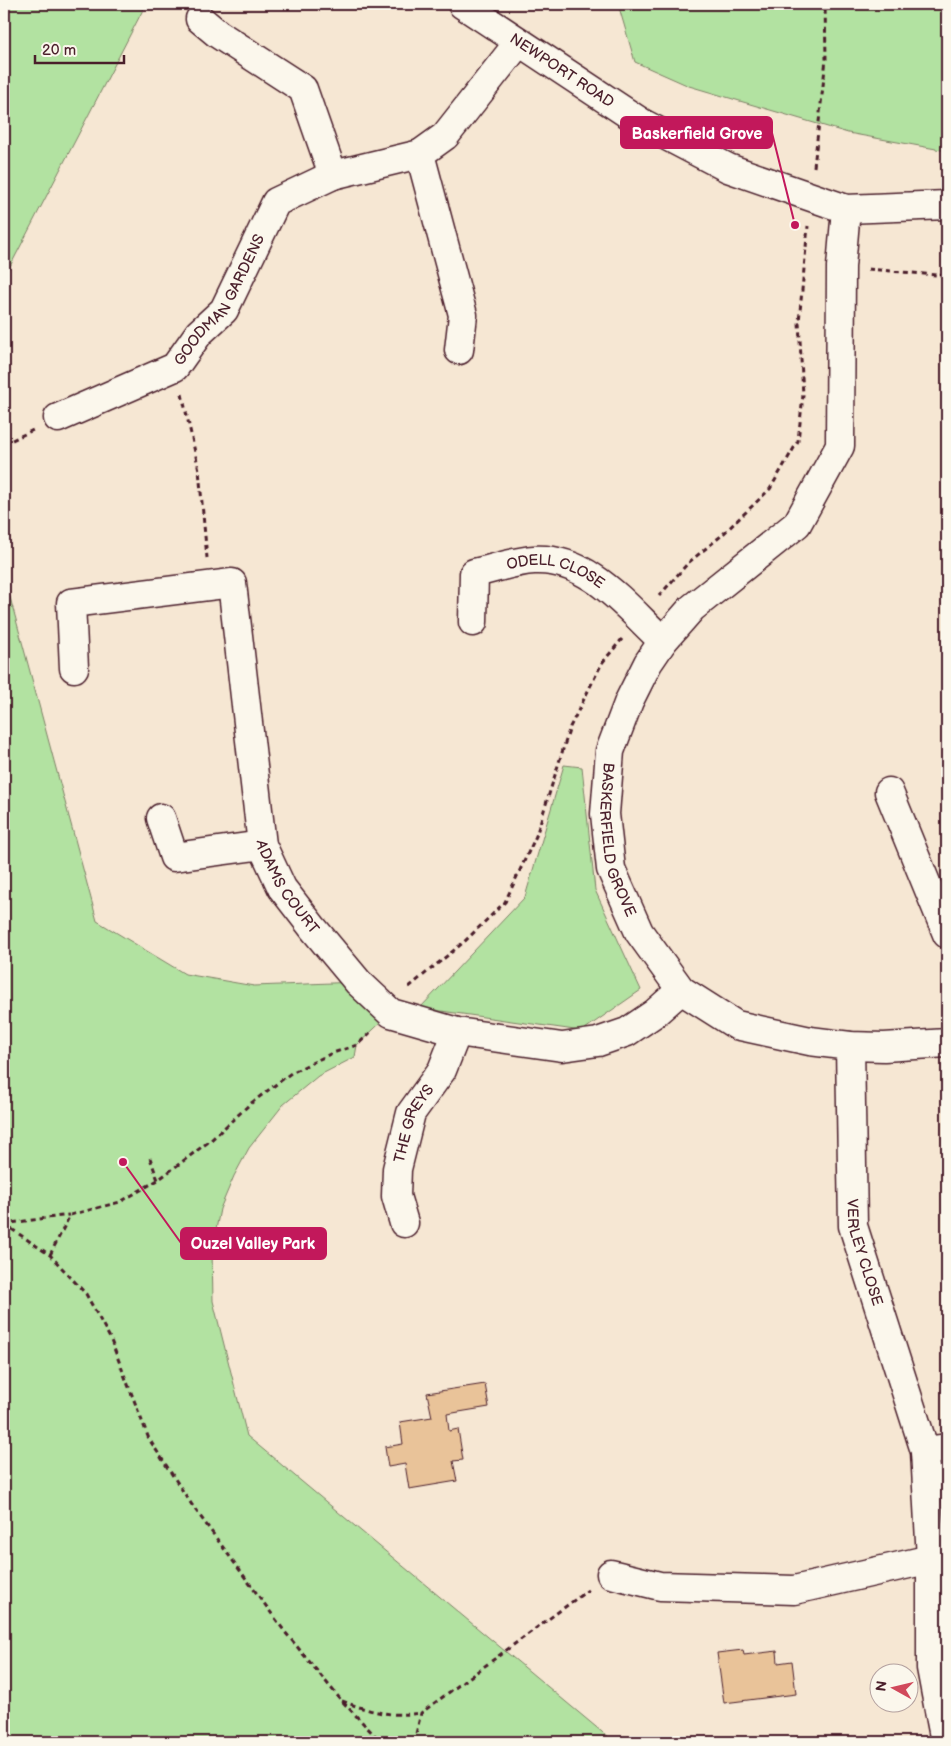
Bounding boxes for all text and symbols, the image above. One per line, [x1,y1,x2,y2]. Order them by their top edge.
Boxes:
street label: NEWPORT ROAD [506,29,618,112]
scale bar [35,32,124,64]
text: 20 m [42,41,76,60]
callout: Baskerfield Grove [621,117,772,148]
text: Baskerfield Grove [631,125,763,144]
street label: GOODMAN GARDENS [170,231,269,369]
street label: ODELL CLOSE [505,551,608,593]
street label: BASKERFIELD GROVE [595,762,640,920]
street label: ADAMS COURT [252,839,323,938]
street label: THE GREYS [390,1081,438,1165]
street label: VERLEY CLOSE [843,1199,887,1308]
callout: Ouzel Valley Park [181,1228,326,1259]
text: Ouzel Valley Park [191,1235,316,1254]
north arrow [868,1664,918,1714]
text: N [872,1680,891,1693]

